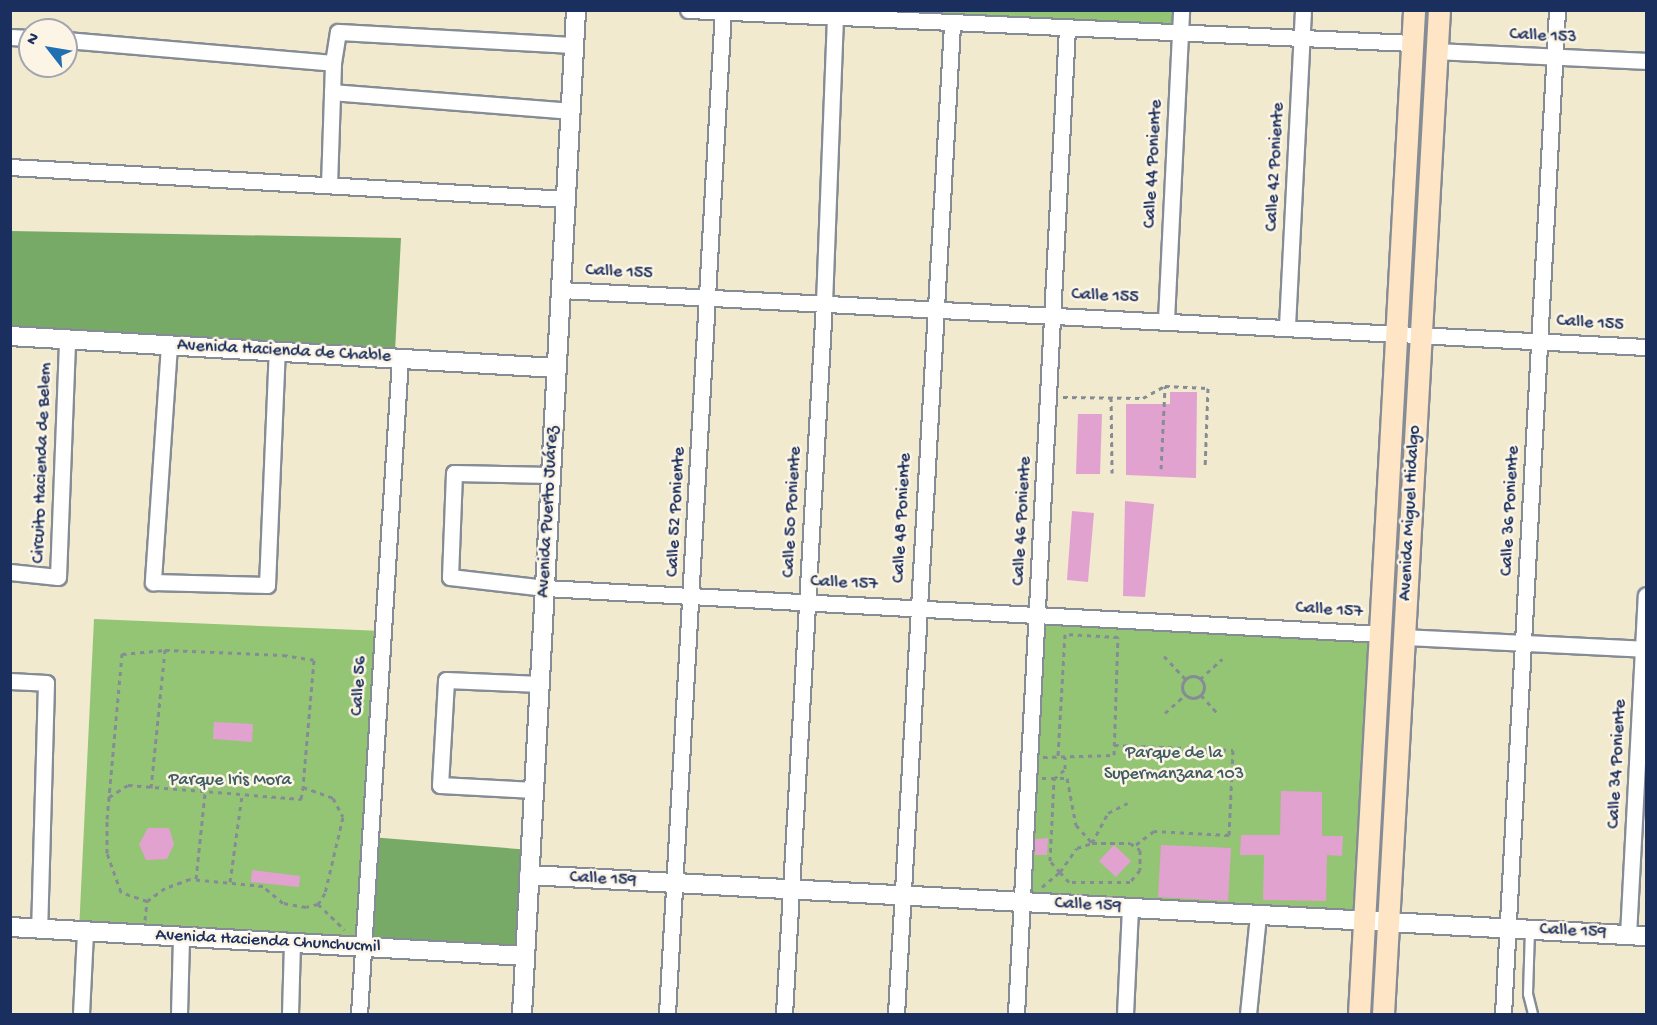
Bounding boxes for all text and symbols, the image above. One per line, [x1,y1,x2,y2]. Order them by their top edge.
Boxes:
north arrow [18,18,78,78]
street label: Calle 153 [1509,24,1577,50]
text: N [23,30,45,49]
street label: Calle 44 Poniente [1140,99,1168,229]
street label: Calle 42 Poniente [1262,102,1290,232]
street label: Calle 155 [585,260,653,286]
street label: Calle 155 [1071,284,1139,310]
street label: Calle 155 [1556,311,1624,337]
street label: Avenida Hacienda de Chable [176,336,392,368]
street label: Circuito Hacienda de Belem [29,362,57,564]
street label: Avenida Miguel Hidalgo [1396,425,1426,601]
street label: Avenida Puerto Juárez [534,426,564,598]
street label: Calle 36 Poniente [1497,445,1525,577]
street label: Calle 50 Poniente [779,446,807,578]
street label: Calle 52 Poniente [663,447,691,577]
street label: Calle 48 Poniente [889,452,917,584]
street label: Calle 46 Poniente [1009,456,1037,586]
street label: Calle 157 [810,571,878,597]
street label: Calle 157 [1295,598,1363,624]
street label: Calle 56 [347,655,373,717]
street label: Calle 34 Poniente [1604,699,1632,829]
park label: Parque de la Supermanzana 103 [1104,744,1244,786]
park label: Parque Iris Mora [169,770,291,792]
street label: Calle 159 [569,867,637,893]
street label: Calle 159 [1054,893,1122,919]
street label: Calle 159 [1539,919,1607,945]
street label: Avenida Hacienda Chunchucmil [155,925,381,959]

